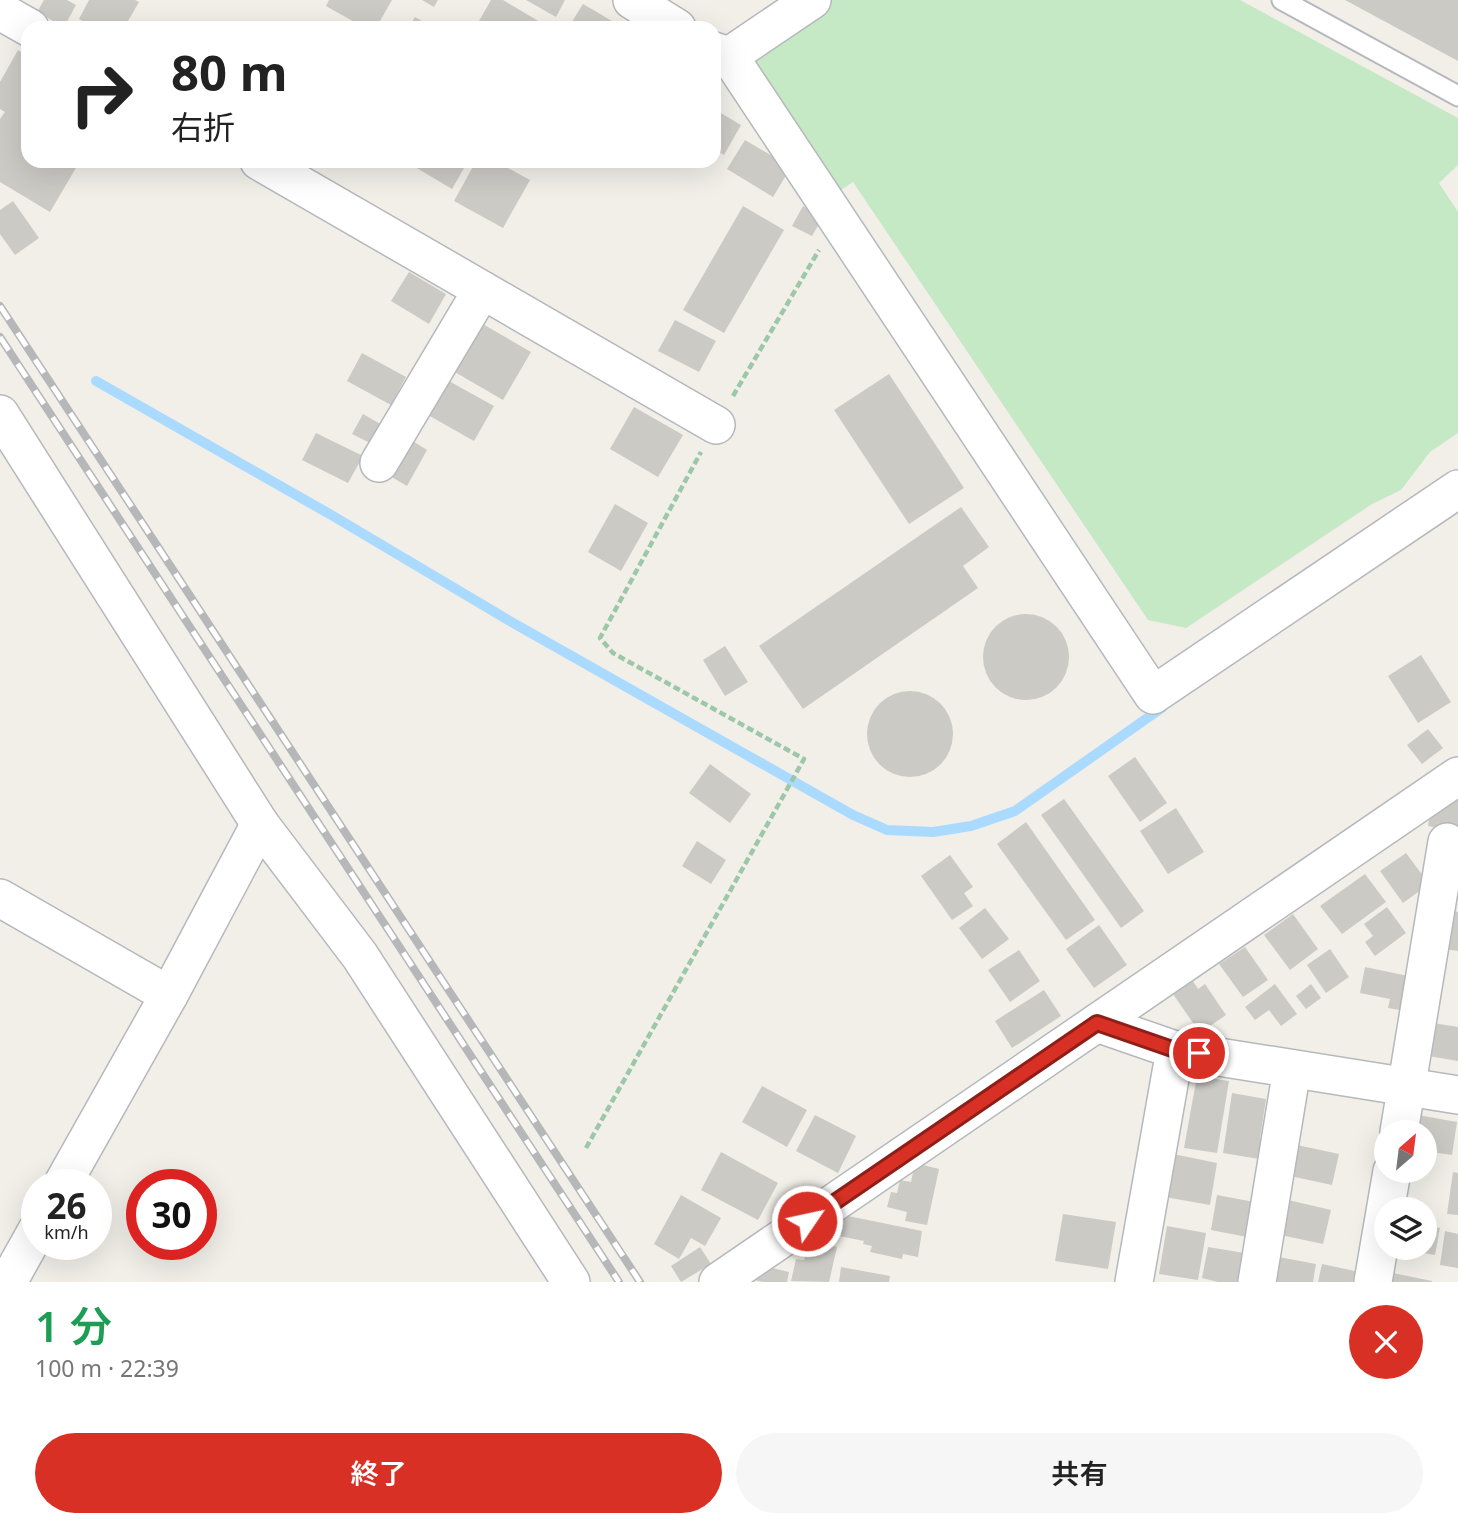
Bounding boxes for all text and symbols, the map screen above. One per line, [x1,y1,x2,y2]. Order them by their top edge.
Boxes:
text: 80 m [171,39,288,105]
icon: right [56,49,147,140]
text: 右折 [171,105,235,148]
pin [1169,1023,1229,1083]
icon: arrive [1180,1034,1218,1072]
north arrow [1374,1120,1437,1183]
map controls [1374,1120,1437,1260]
speed limit sign: 30 [126,1169,217,1260]
text: 26 [46,1182,87,1229]
position arrow [770,1184,844,1258]
button: layers [1374,1197,1437,1260]
text: km/h [44,1220,89,1244]
text: 1 分 [35,1297,112,1354]
button: close [1349,1305,1423,1379]
text: 100 m · 22:39 [35,1352,179,1384]
button: 終了 [35,1433,722,1513]
button: 共有 [736,1433,1423,1513]

